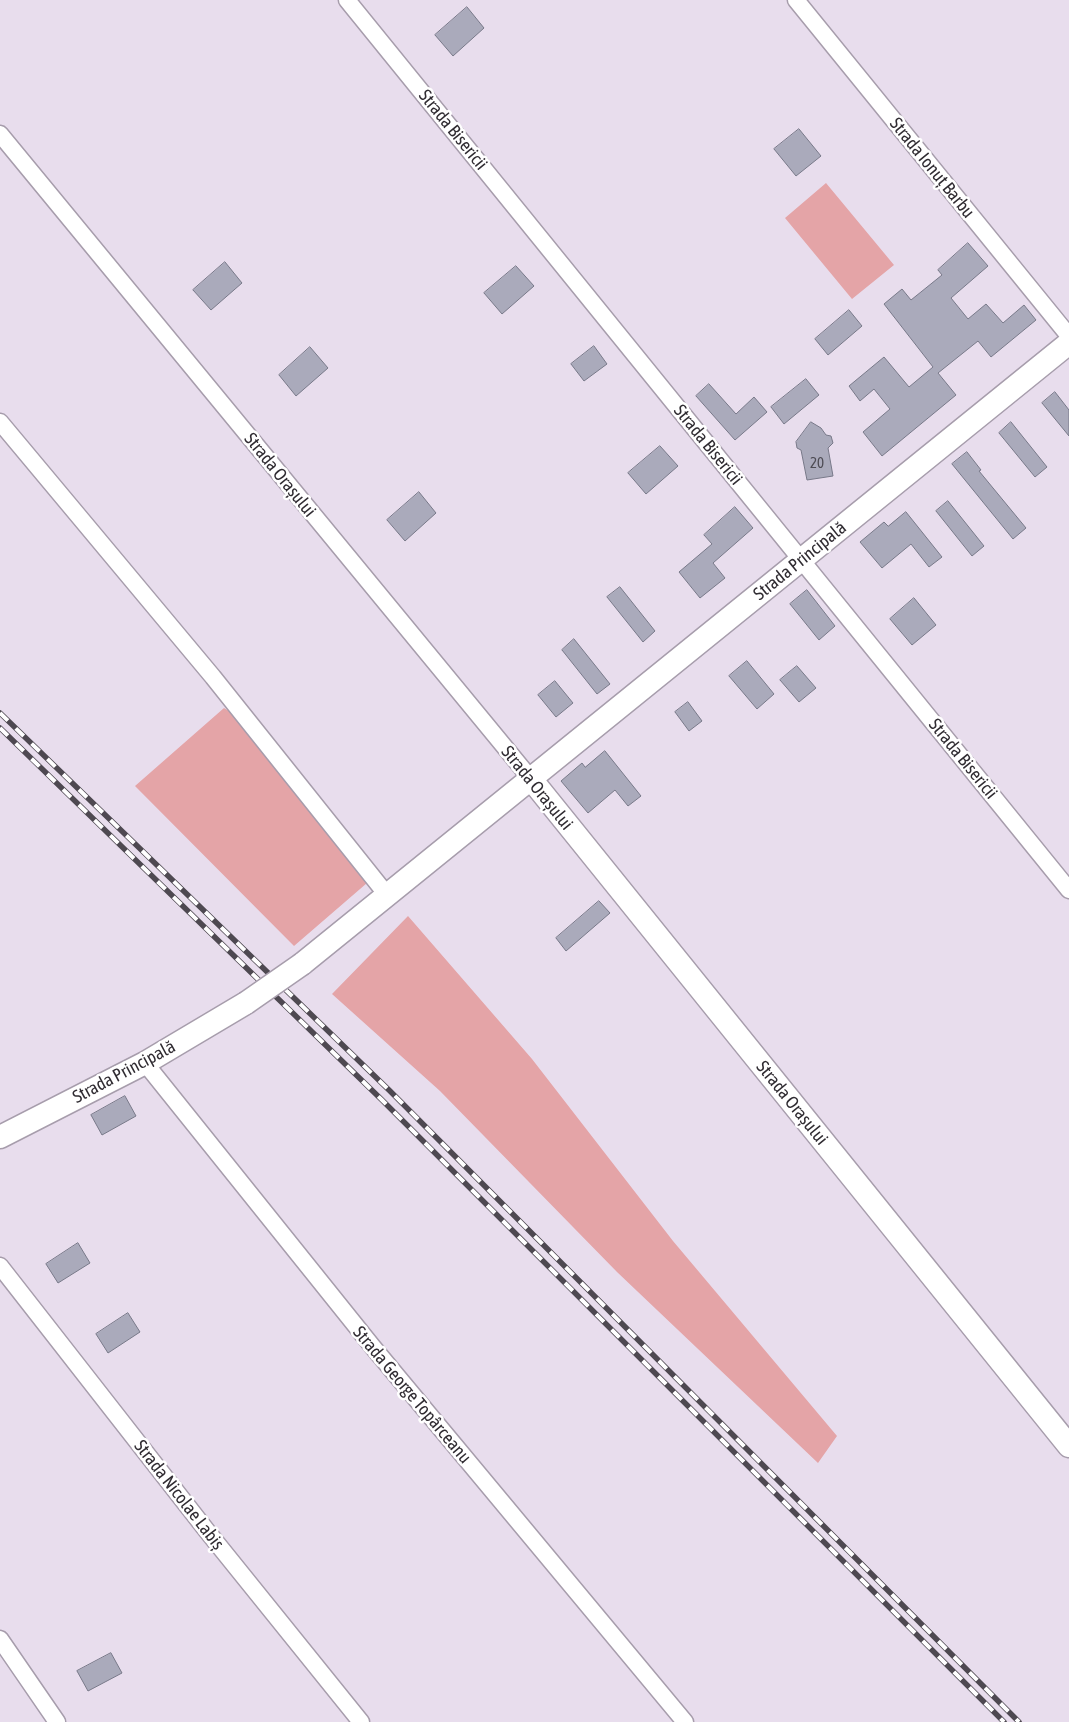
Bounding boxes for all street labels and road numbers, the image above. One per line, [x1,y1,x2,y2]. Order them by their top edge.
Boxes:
street label: Strada Bisericii [414,86,492,174]
street label: Strada Ionuț Barbu [885,113,979,223]
street label: Strada Bisericii [669,401,747,489]
street label: Strada Orașului [240,429,320,521]
street label: Strada Principală [749,517,851,605]
street label: Strada Bisericii [924,715,1002,803]
street label: Strada Orașului [497,742,577,834]
street label: Strada Principală [69,1036,179,1108]
street label: Strada Orașului [752,1057,832,1149]
street label: Strada George Topârceanu [348,1322,476,1468]
street label: Strada Nicolae Labiș [129,1436,229,1554]

